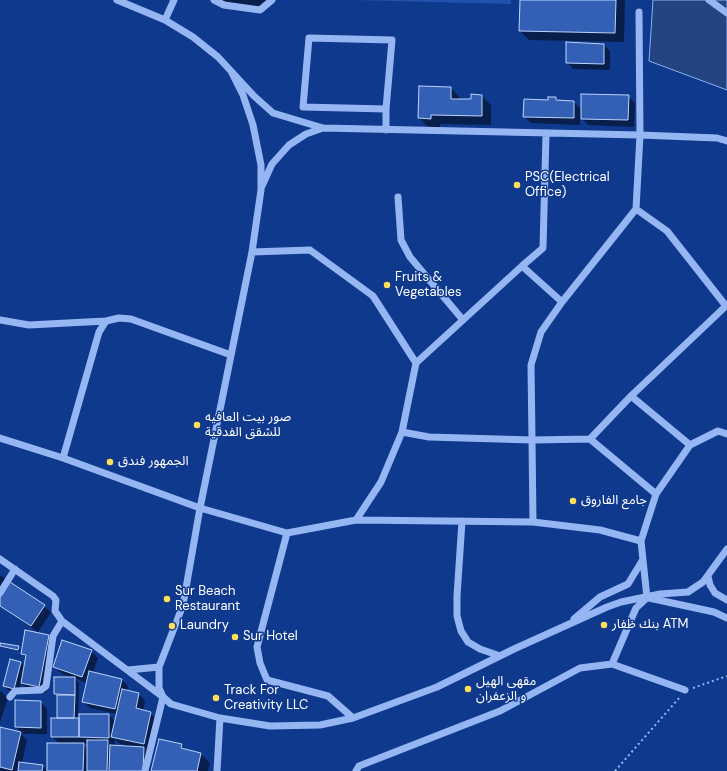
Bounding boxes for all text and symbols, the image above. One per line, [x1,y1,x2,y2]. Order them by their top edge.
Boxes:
place label: PSC(Electrical Office) [525,170,610,201]
marker: PSC(Electrical Office) [512,180,522,190]
place label: Fruits & Vegetables [395,270,461,301]
marker: Fruits & Vegetables [382,280,392,290]
place label: صور بيت العافيه للشقق الفدقية [205,410,291,441]
marker: صور بيت العافيه للشقق الفدقية [192,420,202,430]
place label: الجمهور فندق [118,454,188,470]
marker: الجمهور فندق [105,457,115,467]
place label: جامع الفاروق [581,493,647,509]
marker: جامع الفاروق [568,496,578,506]
place label: Sur Beach Restaurant [175,584,240,615]
marker: Sur Beach Restaurant [162,594,172,604]
place label: بنك ظفار ATM [612,617,688,633]
place label: Laundry [180,618,229,634]
marker: بنك ظفار ATM [599,620,609,630]
marker: Laundry [167,621,177,631]
place label: Sur Hotel [243,629,298,645]
marker: Sur Hotel [230,632,240,642]
place label: مقهى الهيل و الزعفران [476,674,536,705]
place label: Track For Creativity LLC [224,683,308,714]
marker: مقهى الهيل و الزعفران [463,684,473,694]
marker: Track For Creativity LLC [211,693,221,703]

